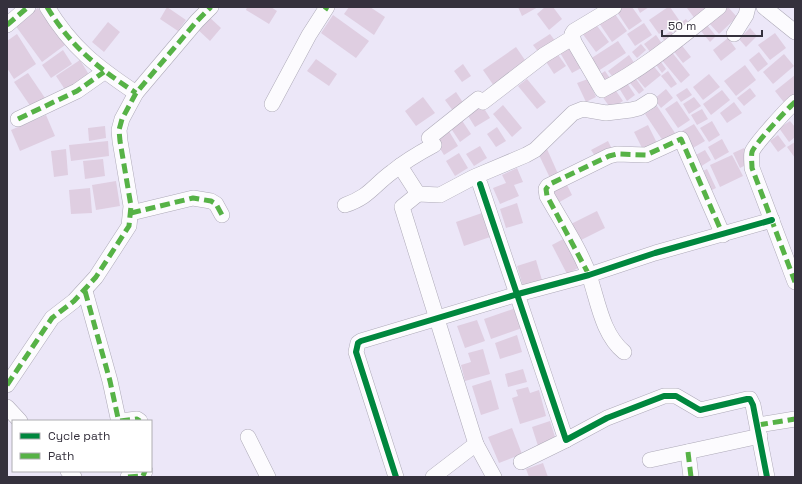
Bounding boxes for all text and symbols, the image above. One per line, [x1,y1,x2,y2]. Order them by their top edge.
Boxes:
scale bar [662,12,762,38]
text: 50 m [668,18,696,34]
legend [12,420,152,472]
text: Cycle path [48,428,110,444]
text: Path [48,448,74,464]

